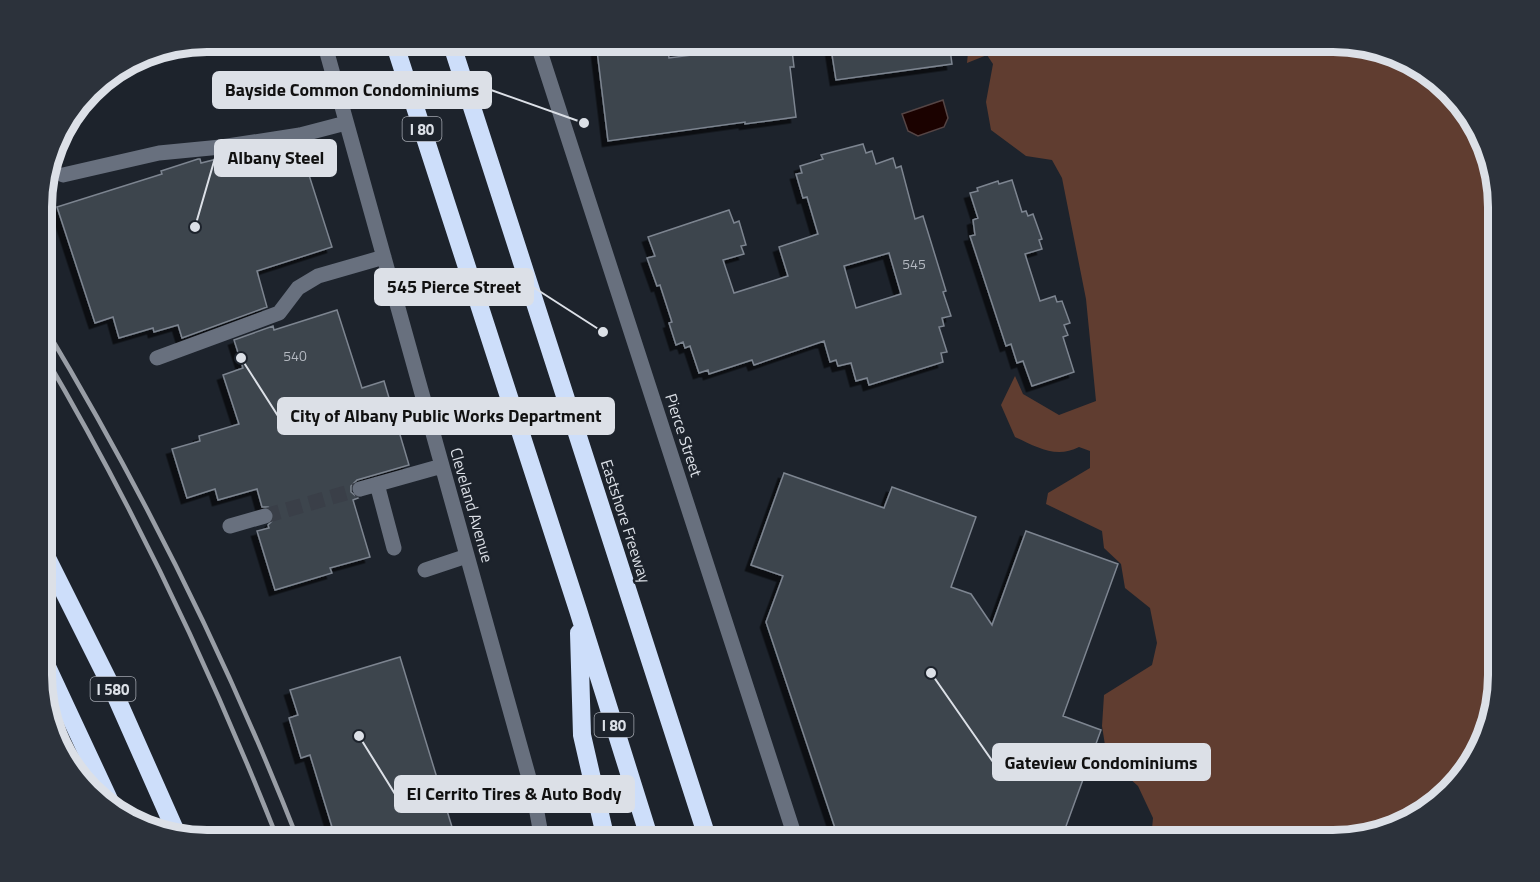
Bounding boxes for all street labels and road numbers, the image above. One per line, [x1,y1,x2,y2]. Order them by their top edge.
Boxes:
road number: I 80 [402,117,442,141]
street label: Pierce Street [659,390,709,480]
street label: Cleveland Avenue [444,445,500,565]
street label: Eastshore Freeway [595,456,657,586]
road number: I 580 [90,677,136,701]
road number: I 80 [594,713,634,737]

